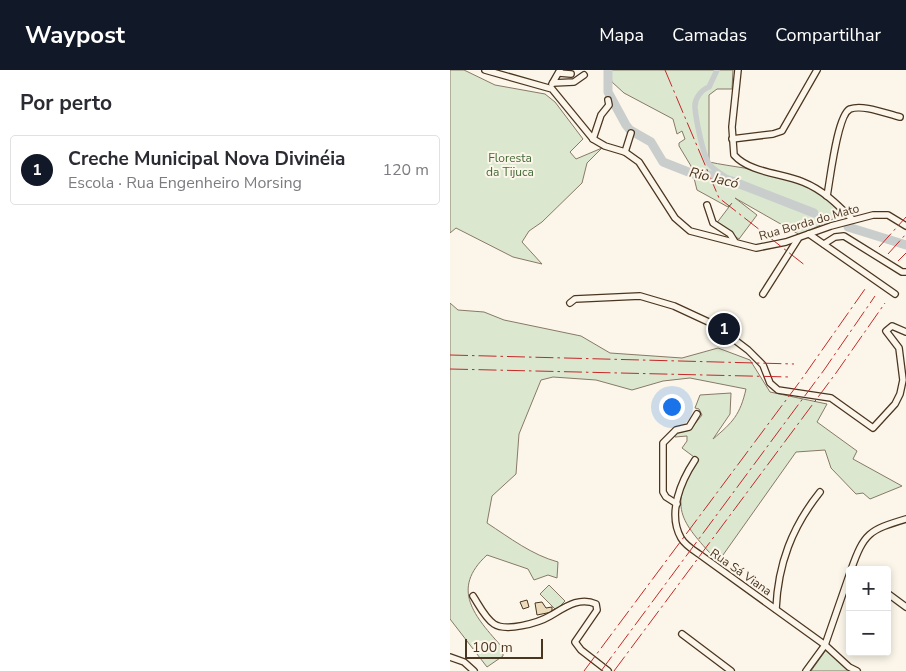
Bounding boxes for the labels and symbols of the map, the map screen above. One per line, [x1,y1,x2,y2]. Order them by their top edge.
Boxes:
park label: Floresta da Tijuca [486,150,534,180]
water label: Rio Jacó [687,163,741,193]
street label: Rua Borda do Mato [757,200,861,244]
pin: 1 [708,310,740,348]
your location [659,394,685,420]
street label: Rua Sá Viana [707,545,775,599]
scale bar [465,636,542,659]

